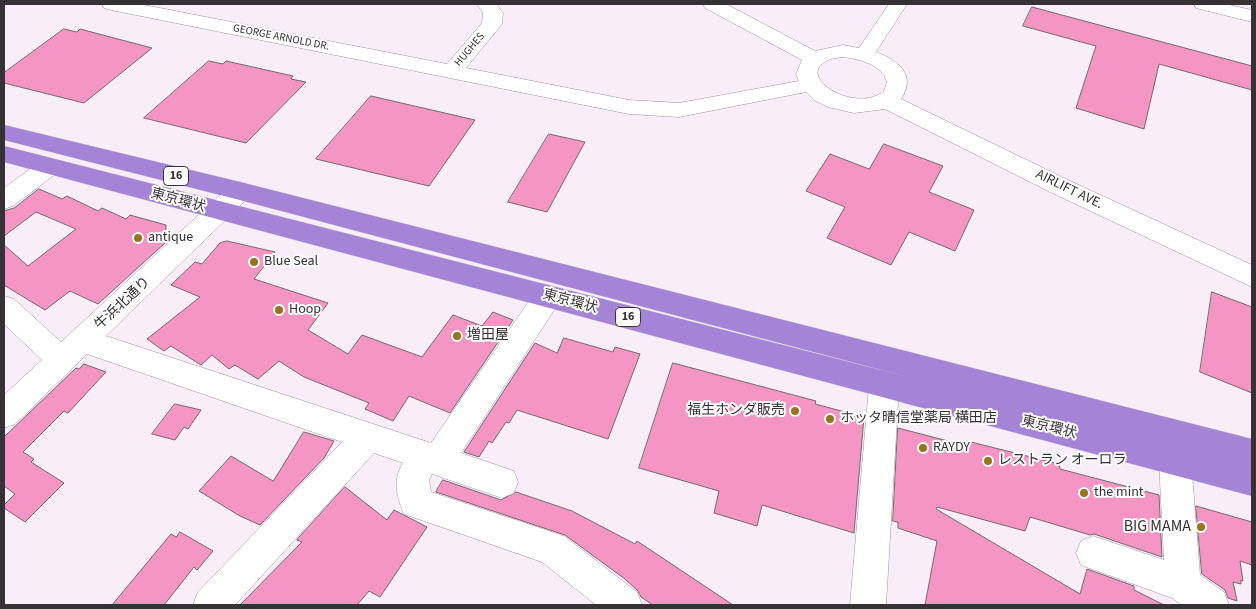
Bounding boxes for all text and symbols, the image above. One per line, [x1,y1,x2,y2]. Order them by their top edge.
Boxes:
street label: GEORGE ARNOLD DR. [232,22,330,54]
street label: HUGHES [452,30,488,70]
road number: 16 [164,167,188,186]
street label: AIRLIFT AVE. [1033,167,1105,213]
street label: 東京環状 [149,186,207,216]
place label: antique [148,230,193,246]
marker: antique [132,232,144,244]
place label: Blue Seal [264,254,318,270]
marker: Blue Seal [248,256,260,268]
street label: 牛浜北通り [92,274,154,334]
street label: 東京環状 [541,287,599,317]
place label: Hoop [289,302,321,318]
marker: Hoop [273,304,285,316]
road number: 16 [616,308,640,326]
place label: 増田屋 [467,328,509,344]
marker: 増田屋 [451,330,463,342]
place label: 福生ホンダ販売 [687,403,785,419]
marker: 福生ホンダ販売 [789,405,801,417]
place label: ホッタ晴信堂薬局 横田店 [840,411,997,427]
marker: ホッタ晴信堂薬局 横田店 [824,413,836,425]
street label: 東京環状 [1020,413,1078,443]
place label: RAYDY [933,440,970,456]
marker: RAYDY [917,442,929,454]
place label: レストラン オーロラ [998,453,1127,469]
marker: レストラン オーロラ [982,455,994,467]
place label: the mint [1094,485,1144,501]
marker: the mint [1078,487,1090,499]
place label: BIG MAMA [1124,517,1191,537]
marker: BIG MAMA [1195,521,1207,533]

